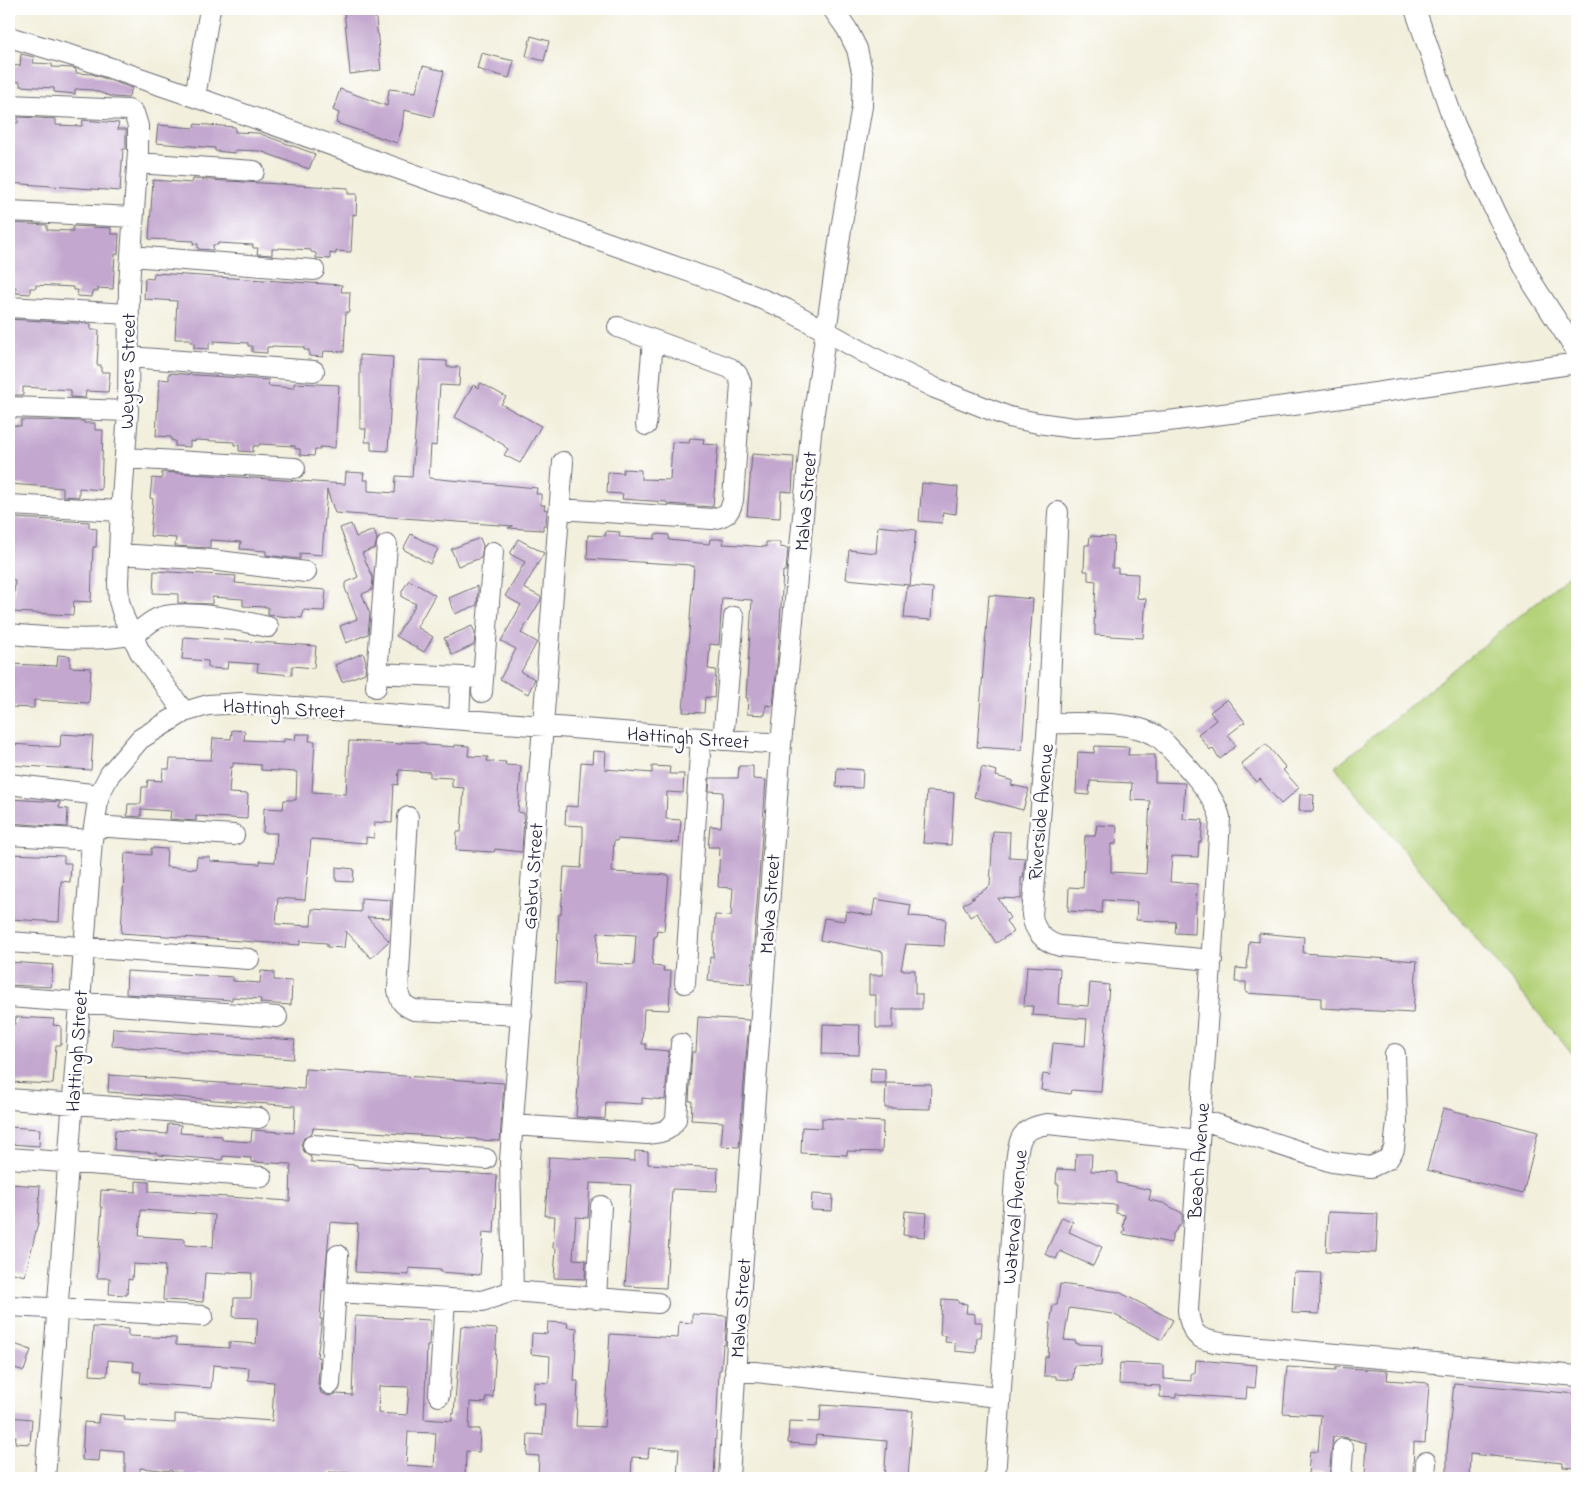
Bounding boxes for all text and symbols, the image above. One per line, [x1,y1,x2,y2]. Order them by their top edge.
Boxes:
street label: Weyers Street [114,312,145,429]
street label: Malva Street [789,450,826,552]
street label: Hattingh Street [222,693,346,729]
street label: Hattingh Street [626,721,750,759]
street label: Riverside Avenue [1022,743,1063,882]
street label: Gabru Street [516,822,553,931]
street label: Malva Street [754,853,789,955]
street label: Hattingh Street [60,989,98,1113]
street label: Beach Avenue [1182,1102,1219,1221]
street label: Waterval Avenue [996,1149,1037,1286]
street label: Malva Street [725,1257,760,1359]

